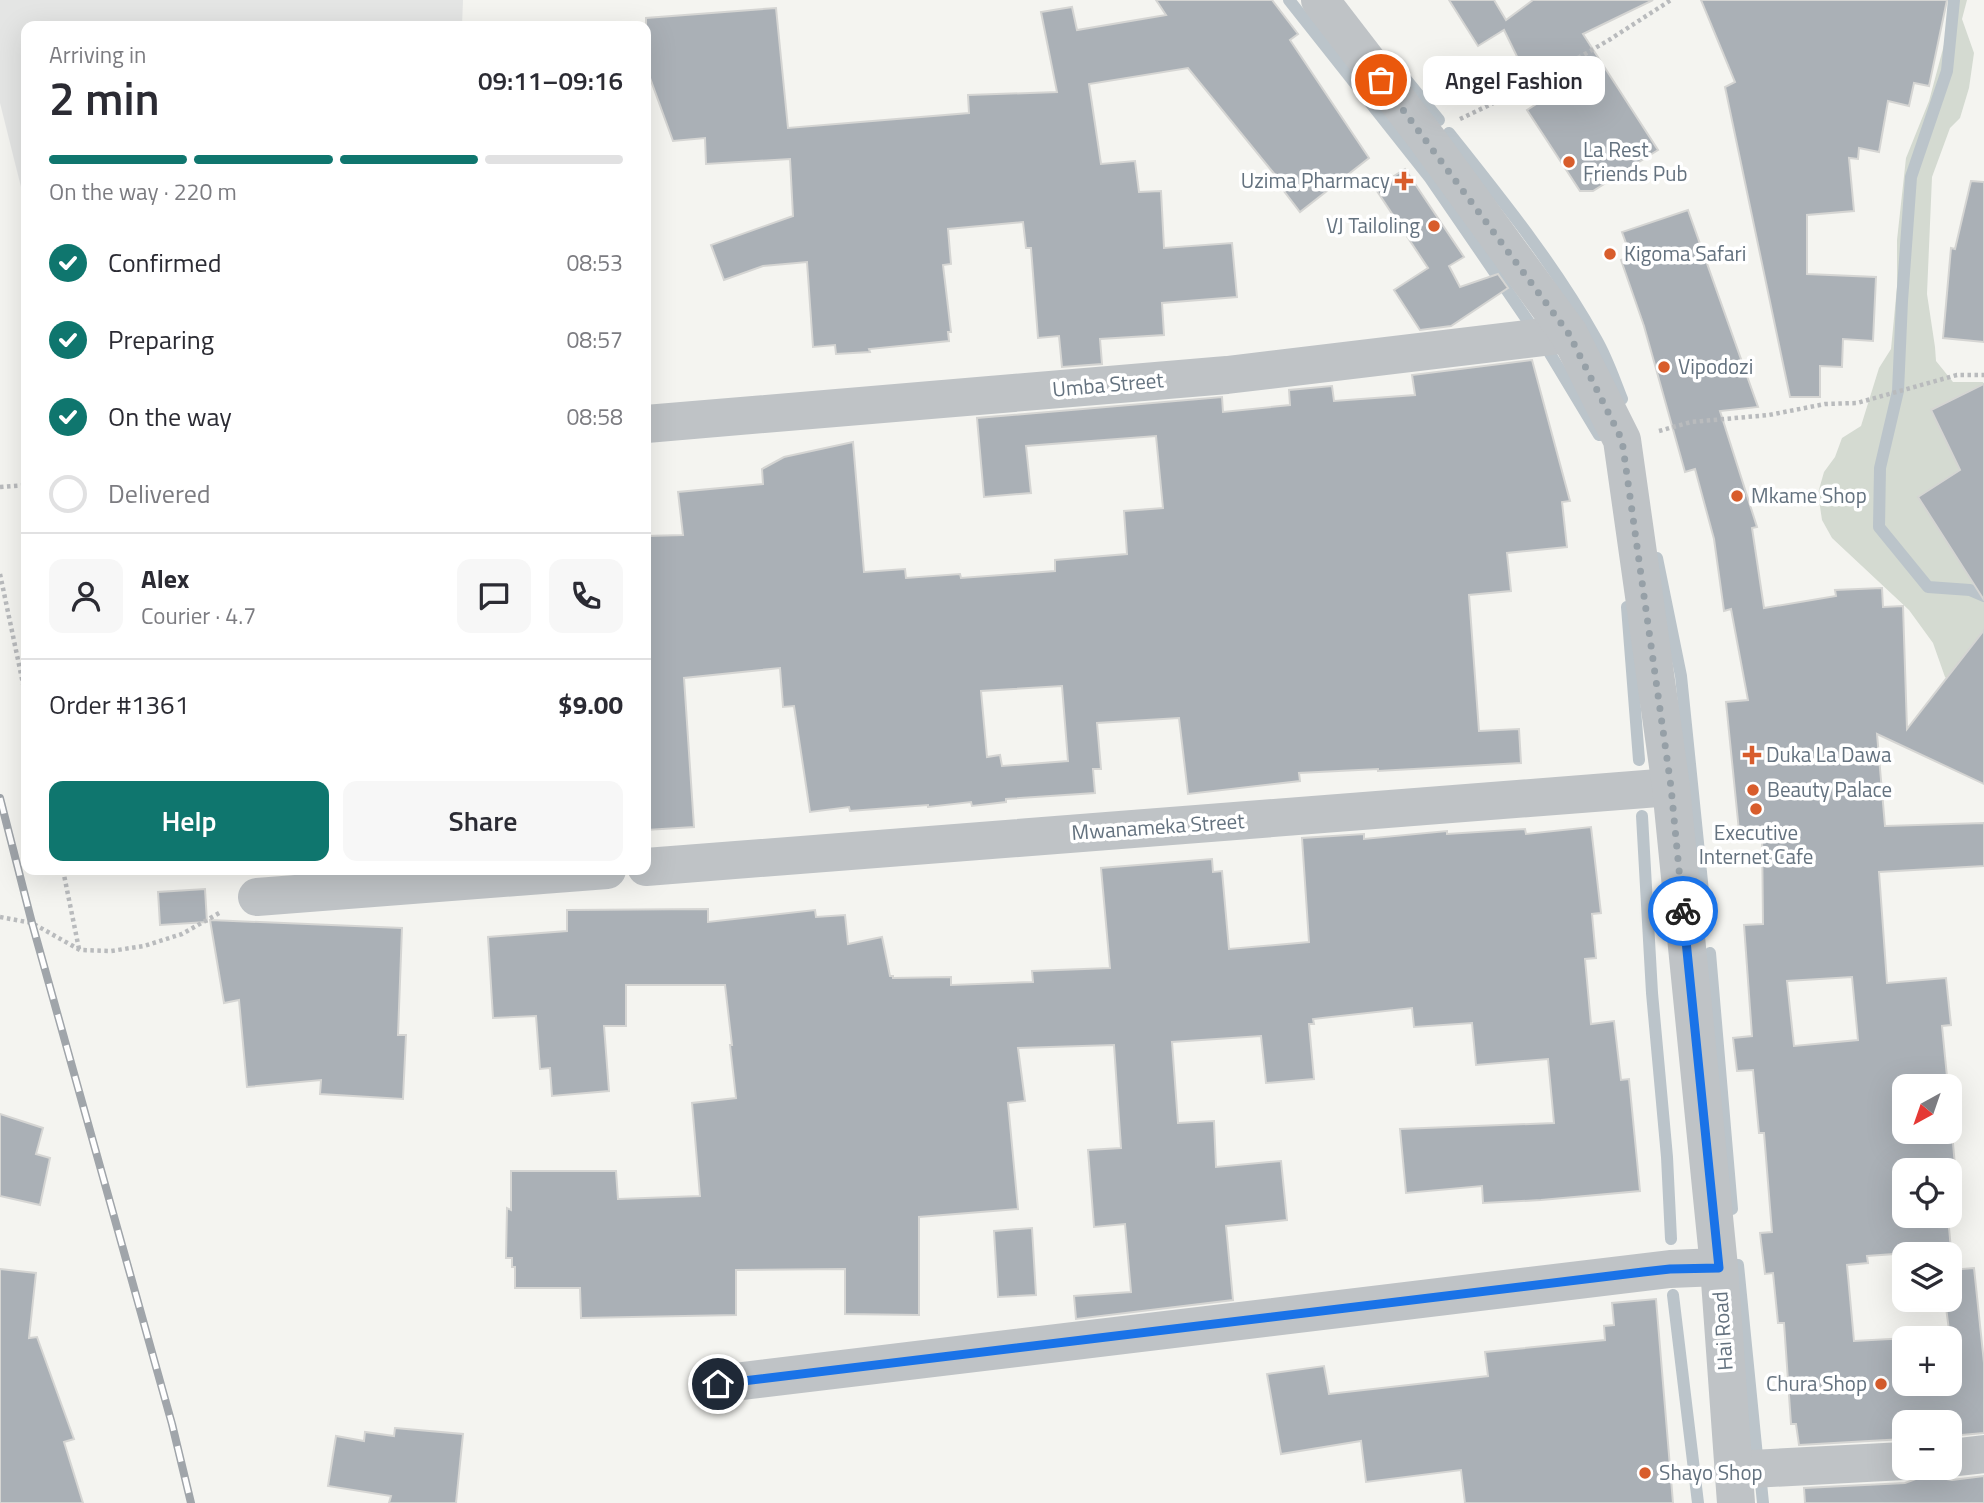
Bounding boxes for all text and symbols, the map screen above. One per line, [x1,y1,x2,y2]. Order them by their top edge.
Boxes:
text: Arriving in [49,37,146,72]
pin [1351,50,1411,110]
callout: Angel Fashion [1423,56,1605,104]
text: 09:11–09:16 [478,61,623,100]
icon: bag [1362,61,1400,99]
text: 2 min [49,63,160,133]
text: Angel Fashion [1445,63,1583,98]
place label: La Rest Friends Pub [1583,133,1688,189]
marker: La Rest Friends Pub [1561,154,1577,170]
place label: Uzima Pharmacy [1241,164,1390,196]
marker: Uzima Pharmacy [1396,173,1412,189]
text: On the way · 220 m [49,174,237,209]
place label: VJ Tailoling [1326,209,1420,241]
marker: VJ Tailoling [1426,218,1442,234]
place label: Kigoma Safari [1624,237,1746,269]
text: Confirmed [108,243,222,282]
icon: check [49,244,87,282]
text: 08:53 [566,245,623,280]
marker: Kigoma Safari [1602,246,1618,262]
text: Preparing [108,320,214,359]
icon: check [49,321,87,359]
text: 08:57 [566,322,623,357]
place label: Vipodozi [1678,350,1753,382]
marker: Vipodozi [1656,359,1672,375]
street label: Umba Street [1051,363,1165,405]
text: On the way [108,397,232,436]
icon: check [49,398,87,436]
text: 08:58 [566,399,623,434]
text: Delivered [108,474,211,513]
place label: Mkame Shop [1751,479,1867,511]
marker: Mkame Shop [1729,488,1745,504]
button: person [49,559,123,633]
text: Alex [141,559,189,598]
button: chat [457,559,531,633]
button: phone [549,559,623,633]
text: Courier · 4.7 [141,598,256,633]
text: Order #1361 [49,685,189,724]
text: $9.00 [558,685,623,724]
place label: Duka La Dawa [1766,738,1892,770]
marker: Duka La Dawa [1744,747,1760,763]
place label: Beauty Palace [1767,773,1892,805]
button: Help [49,781,329,861]
button: Share [343,781,623,861]
marker: Beauty Palace [1745,782,1761,798]
marker: Executive Internet Cafe [1748,801,1764,817]
street label: Mwanameka Street [1070,804,1246,848]
place label: Executive Internet Cafe [1699,816,1813,872]
courier [1648,876,1718,946]
icon: bike [1664,892,1702,930]
north arrow [1892,1074,1962,1144]
map controls [1892,1074,1962,1480]
button: locate [1892,1158,1962,1228]
button: layers [1892,1242,1962,1312]
street label: Hai Road [1703,1290,1741,1372]
button: + [1892,1326,1962,1396]
pin [688,1354,748,1414]
icon: home [699,1365,737,1403]
place label: Chura Shop [1766,1367,1867,1399]
marker: Chura Shop [1873,1376,1889,1392]
button: − [1892,1410,1962,1480]
place label: Shayo Shop [1659,1456,1763,1488]
marker: Shayo Shop [1637,1465,1653,1481]

